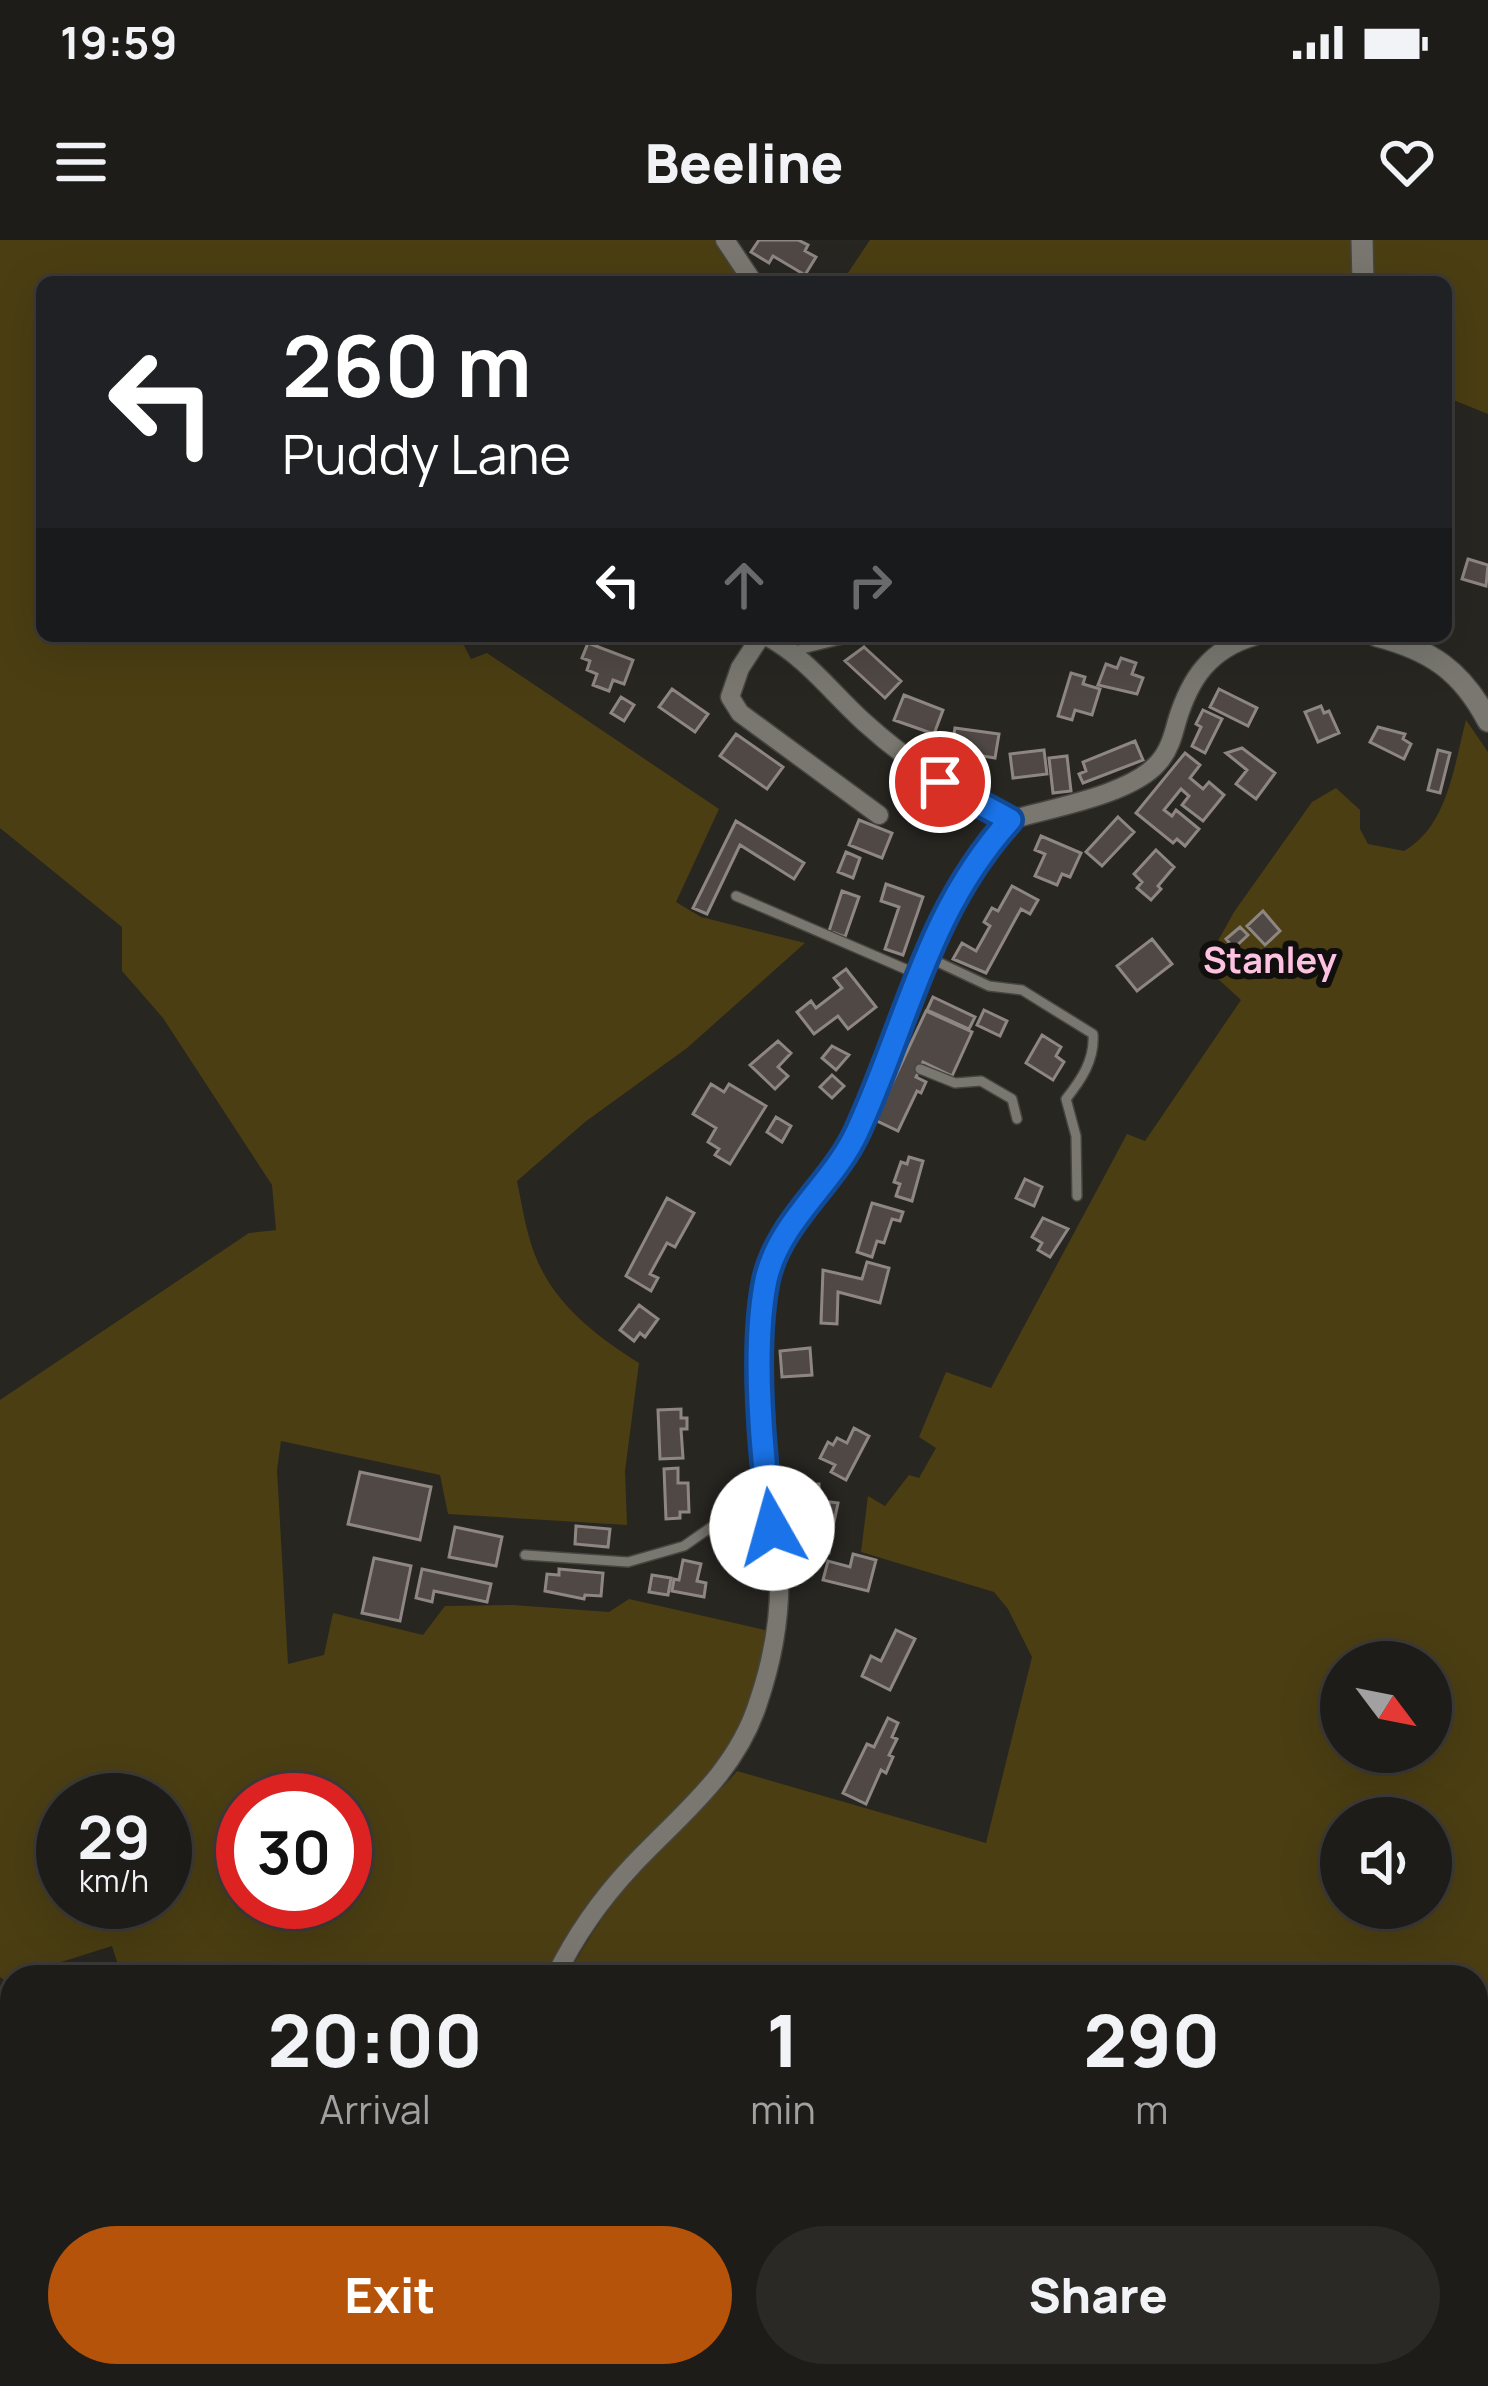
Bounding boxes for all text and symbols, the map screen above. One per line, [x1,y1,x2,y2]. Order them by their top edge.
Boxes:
text: 19:59 [60,11,177,73]
text: Beeline [645,125,843,199]
icon: menu [48,129,114,195]
icon: heart [1374,129,1440,195]
text: 260 m [282,307,532,422]
icon: left [84,324,240,480]
text: Puddy Lane [282,416,571,490]
icon: left [585,552,651,618]
icon: ahead [711,552,777,618]
icon: right [837,552,903,618]
pin [889,731,991,833]
icon: arrive [907,749,973,815]
district label: Stanley [1203,935,1337,984]
position arrow [709,1465,835,1591]
north arrow [1320,1641,1452,1773]
map controls [1320,1641,1452,1929]
speed limit sign: 30 [216,1773,372,1929]
text: 29 [77,1795,151,1877]
button: sound [1320,1797,1452,1929]
text: km/h [79,1860,149,1901]
text: 20:00 [268,1990,483,2089]
text: 1 [767,1990,799,2089]
text: 290 [1083,1990,1220,2089]
text: Arrival [319,2082,431,2136]
text: min [750,2082,816,2136]
text: m [1135,2082,1168,2136]
button: Exit [48,2226,732,2364]
button: Share [756,2226,1440,2364]

